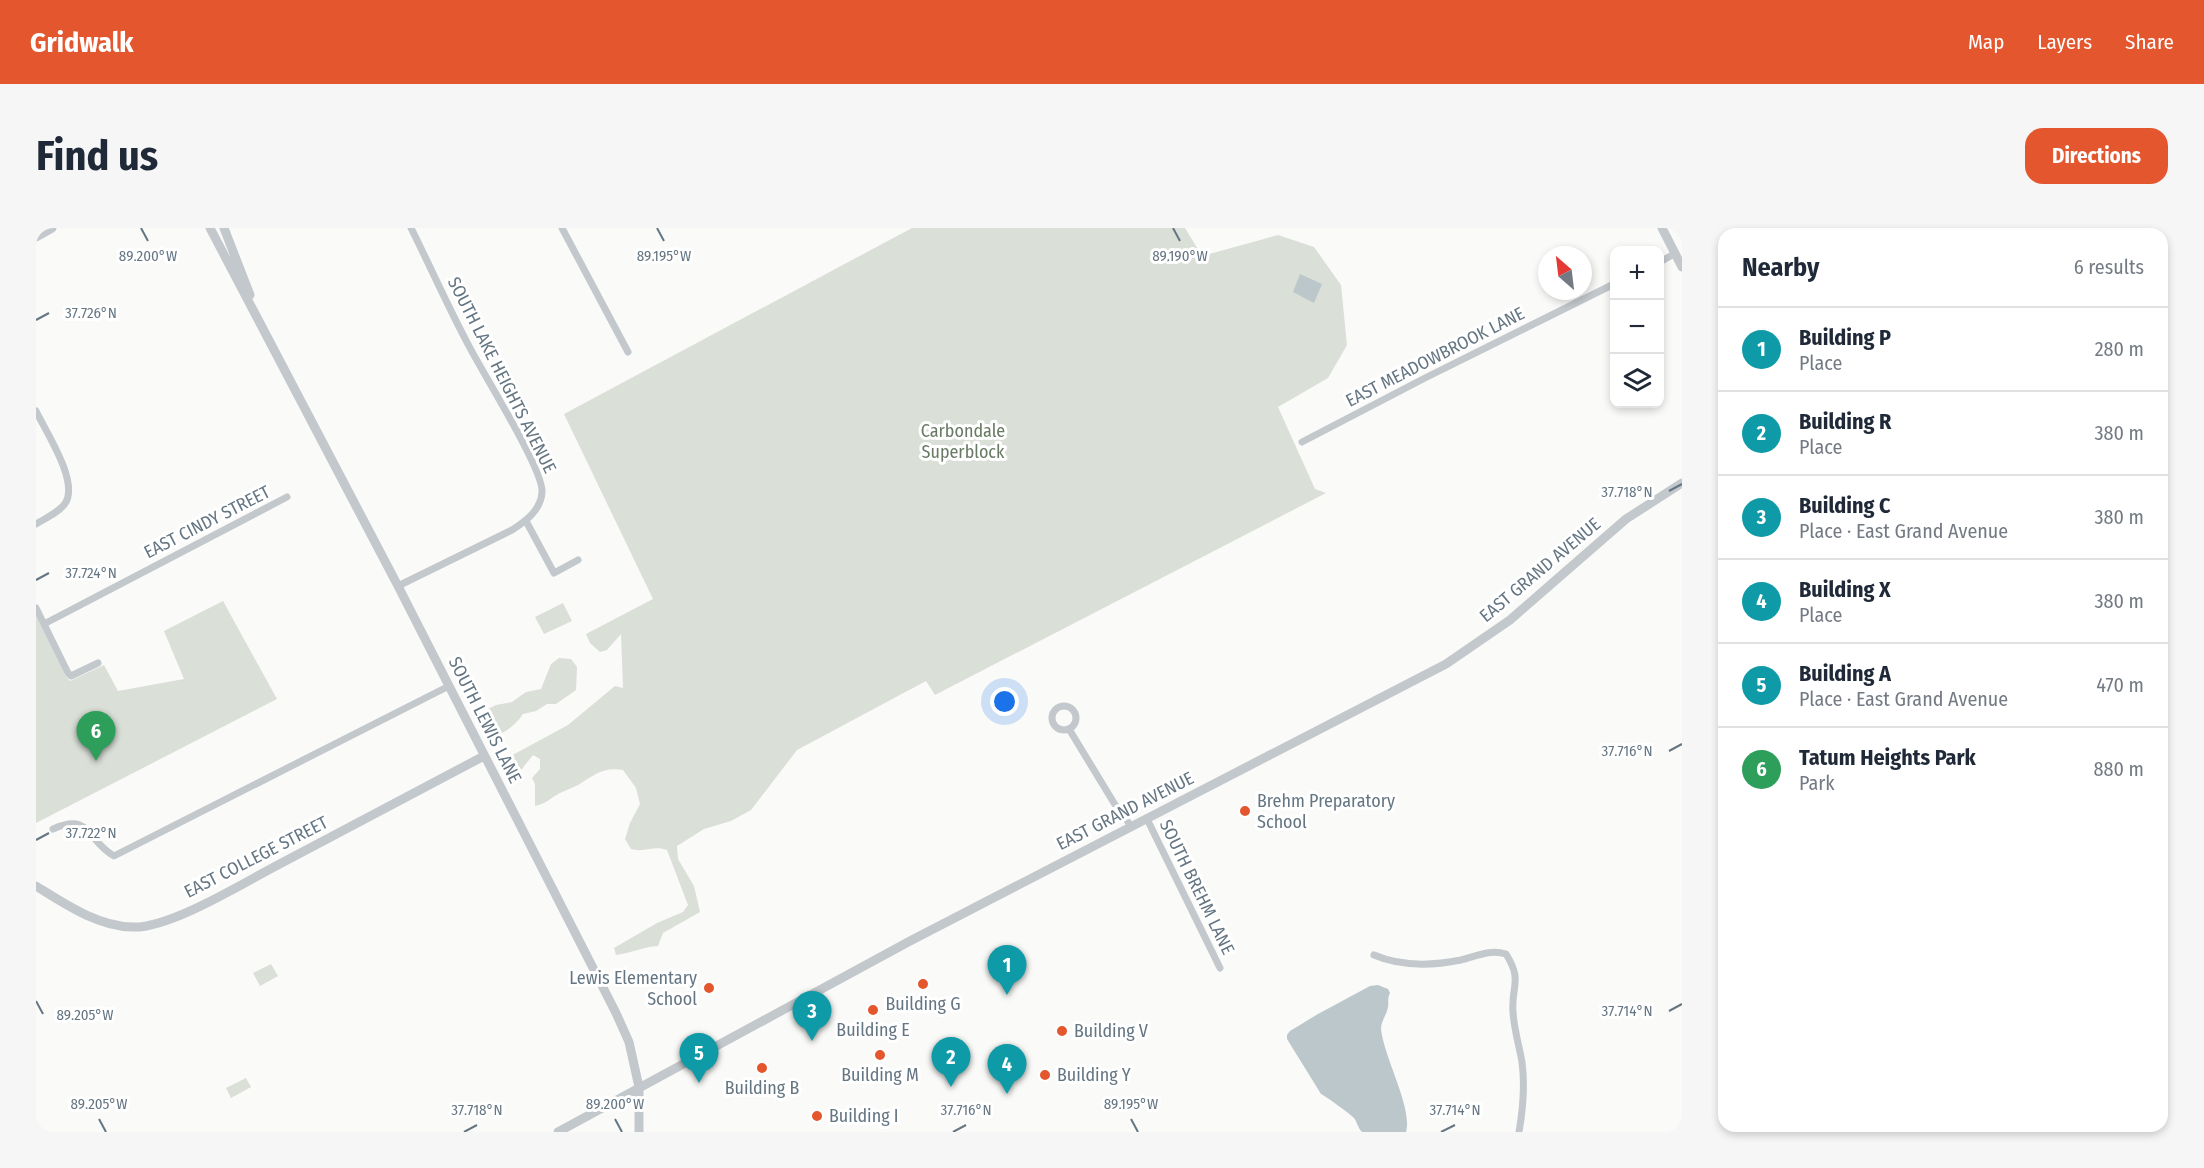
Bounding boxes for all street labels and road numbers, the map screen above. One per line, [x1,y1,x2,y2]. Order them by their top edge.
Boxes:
street label: SOUTH LAKE HEIGHTS AVENUE [443,273,561,477]
street label: EAST MEADOWBROOK LANE [1342,302,1528,412]
street label: EAST CINDY STREET [140,480,274,563]
street label: EAST GRAND AVENUE [1475,513,1605,627]
street label: SOUTH LEWIS LANE [444,653,526,787]
street label: EAST GRAND AVENUE [1053,767,1197,855]
street label: EAST COLLEGE STREET [181,811,332,903]
street label: SOUTH BREHM LANE [1155,816,1239,958]

